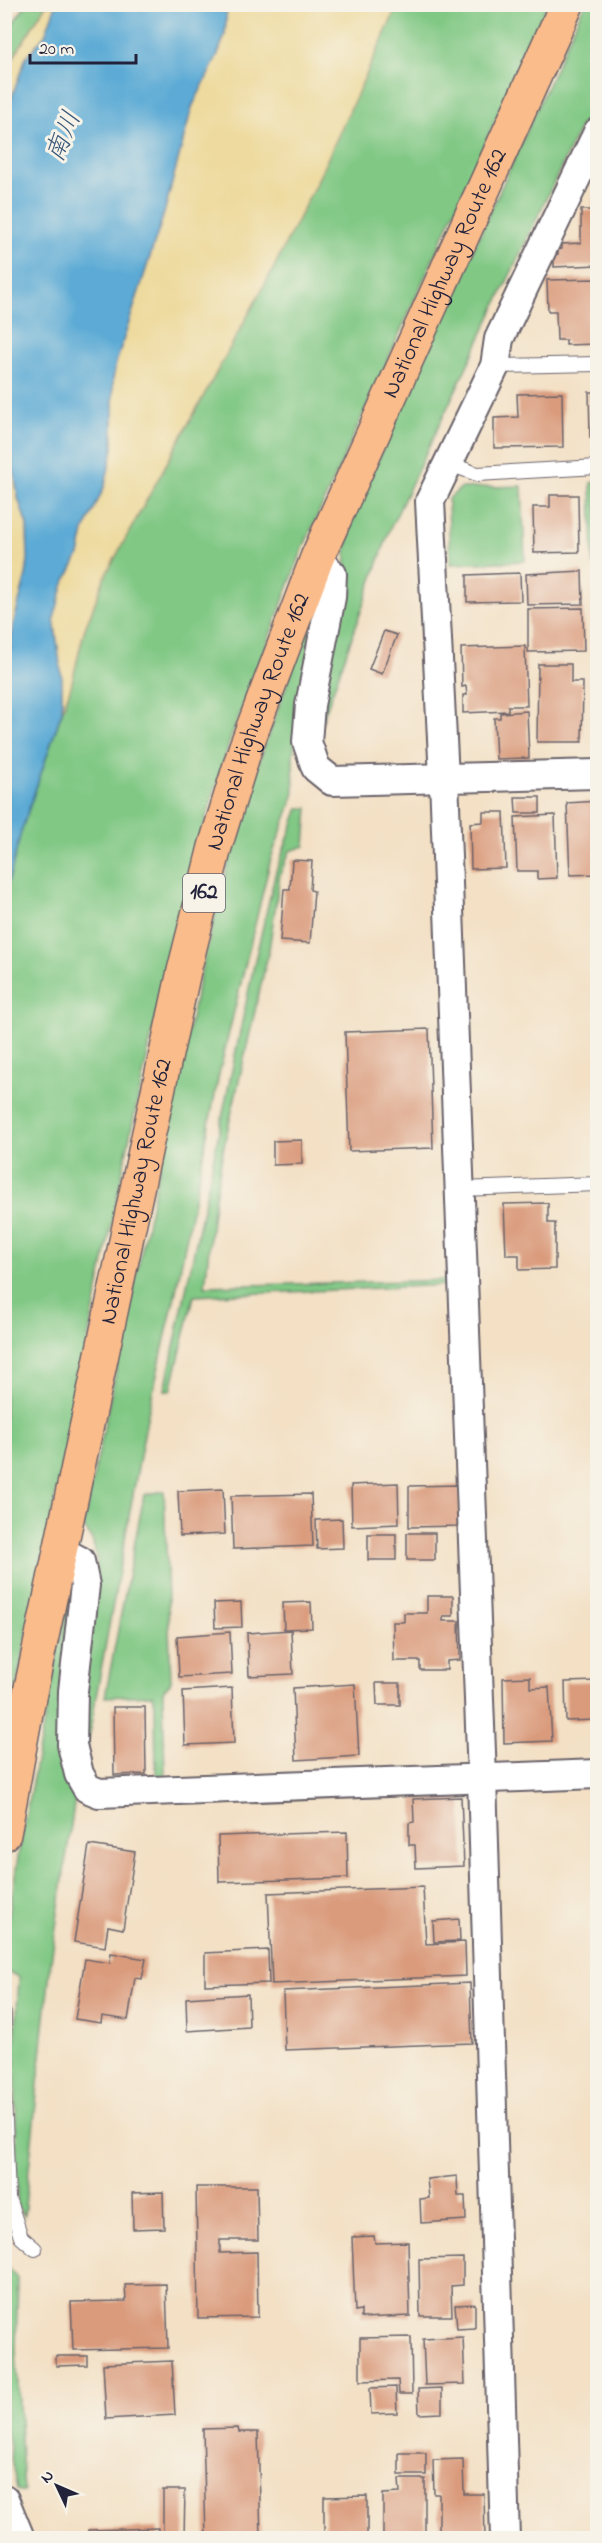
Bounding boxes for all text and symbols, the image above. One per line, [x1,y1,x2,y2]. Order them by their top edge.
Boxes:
scale bar [30,27,136,65]
text: 20 m [39,37,74,63]
water label: 南川 [38,106,92,168]
street label: National Highway Route 162 [374,143,517,404]
street label: National Highway Route 162 [197,588,320,855]
road number: 162 [183,874,225,912]
street label: National Highway Route 162 [91,1055,182,1328]
north arrow [27,2456,87,2516]
text: N [35,2465,60,2489]

